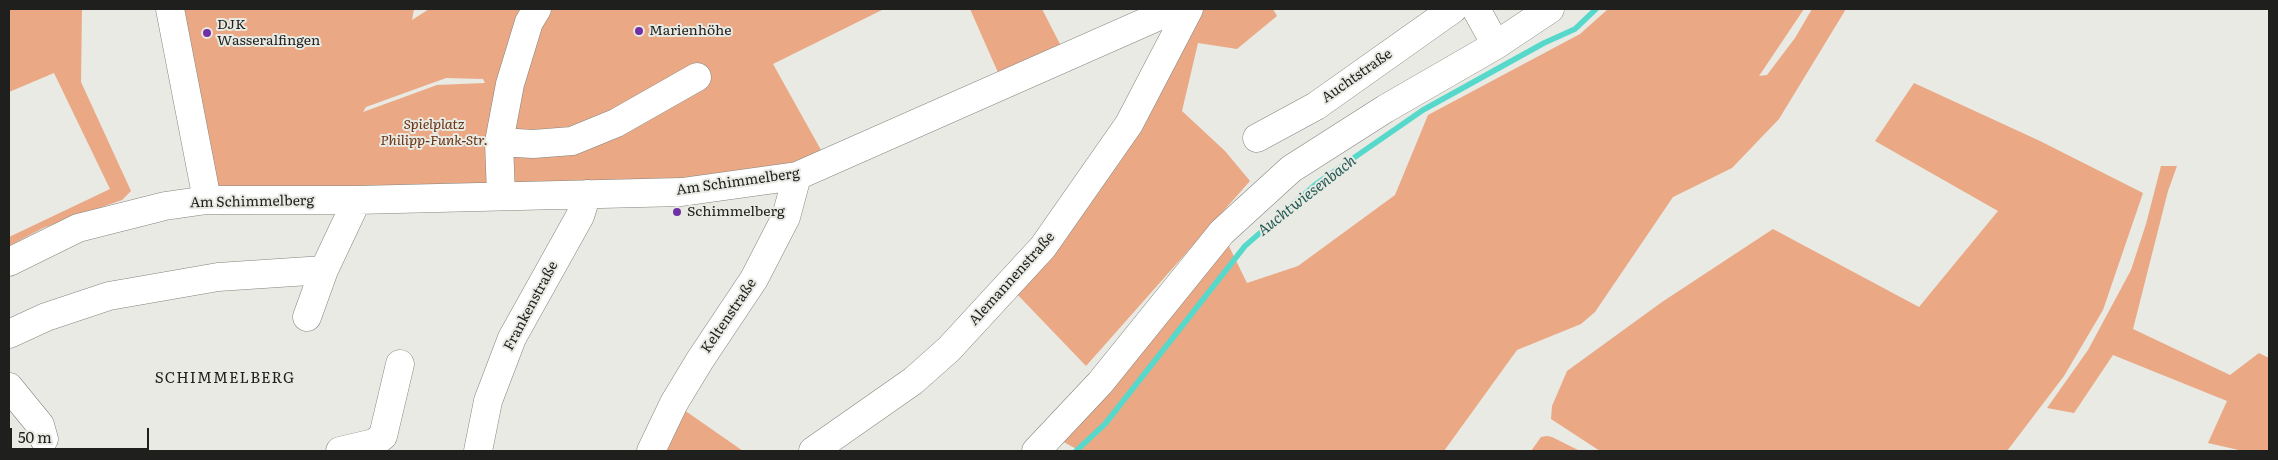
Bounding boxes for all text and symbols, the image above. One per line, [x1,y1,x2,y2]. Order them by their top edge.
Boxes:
place label: DJK Wasseralfingen [217,17,320,49]
place label: Marienhöhe [649,23,731,39]
marker: Marienhöhe [633,25,645,37]
marker: DJK Wasseralfingen [201,27,213,39]
street label: Auchtstraße [1319,46,1395,106]
park label: Spielplatz Philipp-Funk-Str. [380,117,488,150]
water label: Auchtwiesenbach [1254,152,1360,240]
street label: Am Schimmelberg [675,165,801,199]
street label: Am Schimmelberg [190,193,314,211]
place label: Schimmelberg [687,204,785,220]
marker: Schimmelberg [671,206,683,218]
street label: Alemannenstraße [966,229,1058,329]
street label: Frankenstraße [500,258,562,354]
street label: Keltenstraße [698,276,760,356]
district label: SCHIMMELBERG [153,370,297,388]
scale bar [12,418,151,450]
text: 50 m [18,425,52,448]

